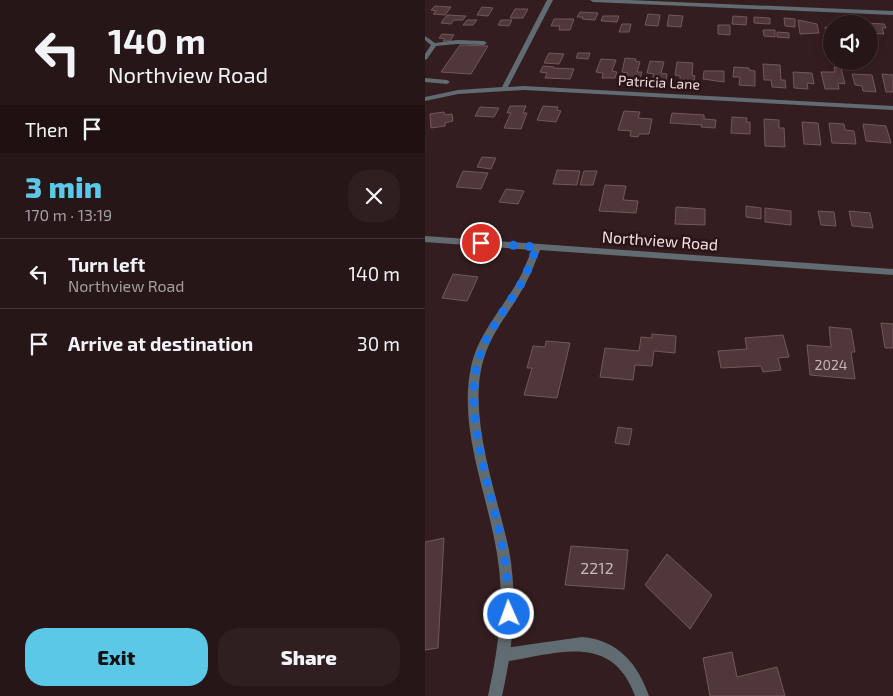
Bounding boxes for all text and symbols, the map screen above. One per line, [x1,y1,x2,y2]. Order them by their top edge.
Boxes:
map controls [823,15,878,70]
button: sound [823,15,878,70]
text: 140 m [108,19,206,61]
icon: left [25,20,90,85]
text: Northview Road [108,61,268,87]
street label: Patricia Lane [618,71,700,93]
icon: arrive [78,115,106,143]
text: Then [25,118,68,141]
text: 3 min [25,168,102,204]
button: close [348,170,400,222]
text: 170 m · 13:19 [25,205,112,224]
pin [460,222,502,264]
street label: Northview Road [601,226,719,254]
icon: arrive [467,229,495,257]
text: Turn left [68,253,145,276]
icon: left [25,260,53,288]
text: 140 m [348,262,400,285]
text: Northview Road [68,276,185,295]
icon: arrive [25,330,53,358]
text: Arrive at destination [68,332,253,355]
text: 30 m [357,332,400,355]
house number: 2024 [815,356,847,373]
house number: 2212 [580,558,614,577]
position arrow [482,587,534,639]
button: Exit [25,628,208,686]
button: Share [218,628,400,686]

